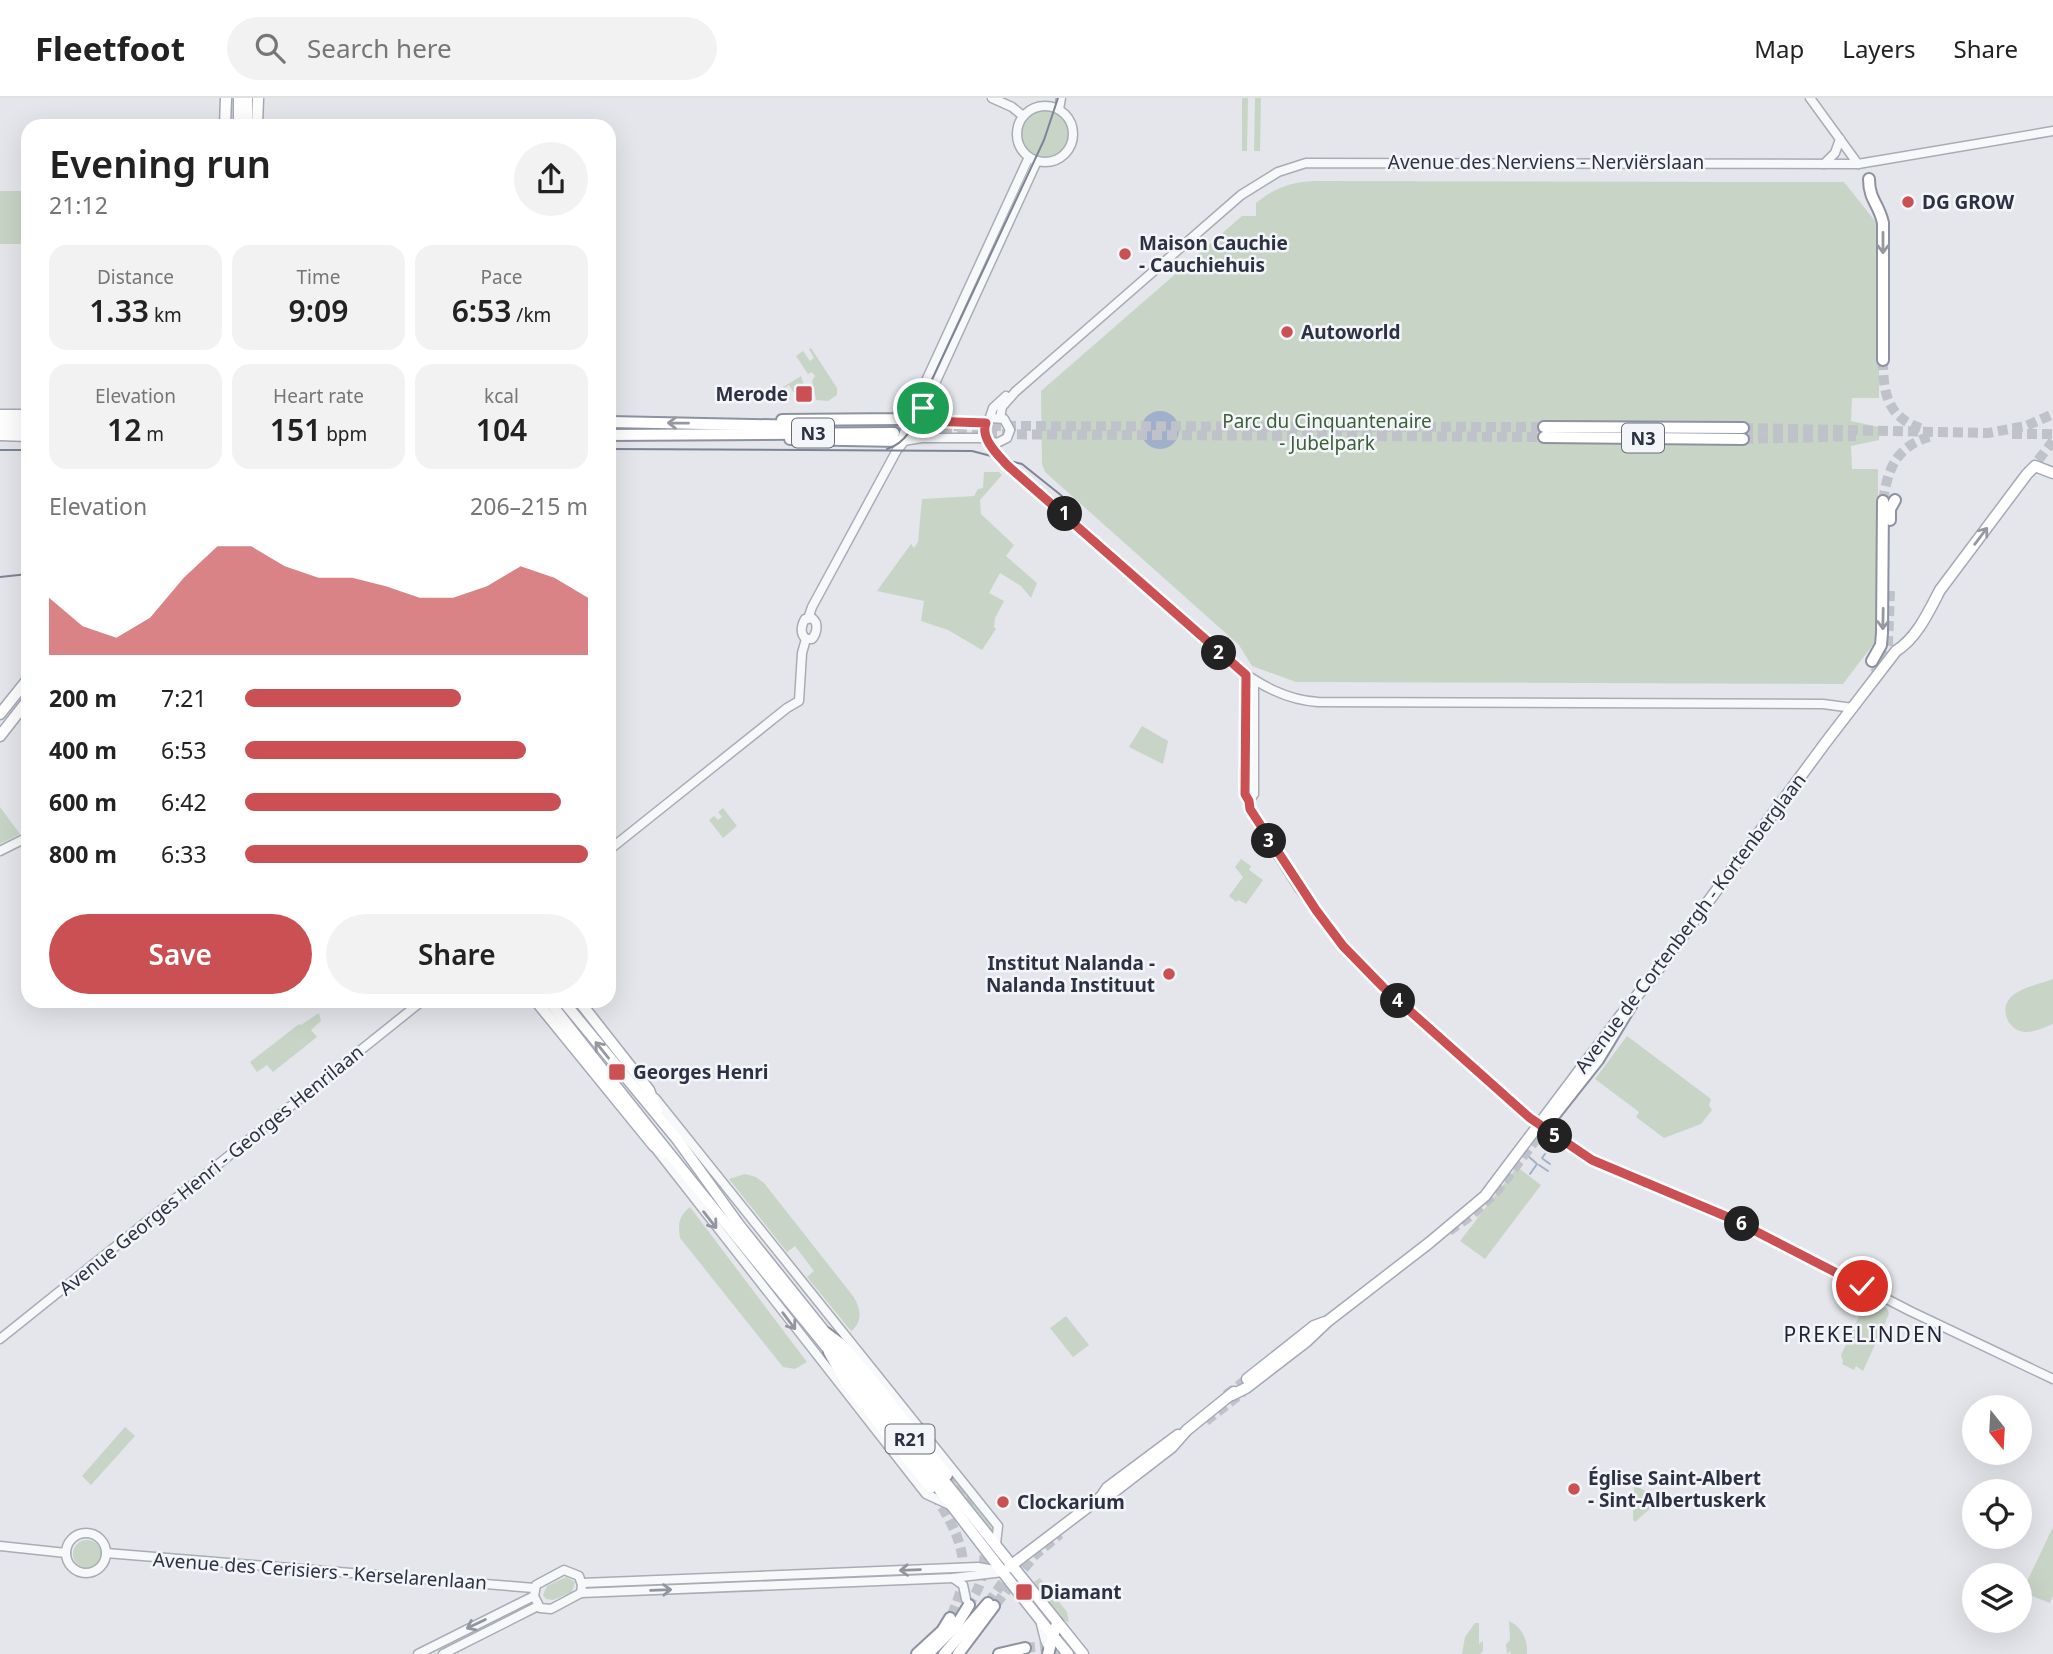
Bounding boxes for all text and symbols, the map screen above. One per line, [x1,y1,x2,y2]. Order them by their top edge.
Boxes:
search box [227,17,717,80]
text: Fleetfoot [35,26,185,71]
icon: search [251,29,289,67]
text: Search here [307,30,452,66]
text: Map [1754,32,1804,65]
text: Layers [1842,32,1916,65]
text: Share [1954,32,2018,65]
text: Evening run [49,137,271,189]
button: share [514,142,588,216]
street label: Avenue des Nerviens - Nerviërslaan [1388,149,1704,175]
text: 21:12 [49,189,108,221]
place label: DG GROW [1922,189,2015,215]
marker: DG GROW [1900,194,1916,210]
place label: Maison Cauchie - Cauchiehuis [1139,230,1288,278]
one-way arrow [1876,231,1890,254]
marker: Maison Cauchie - Cauchiehuis [1117,246,1133,262]
text: Distance [97,264,174,290]
text: Time [297,264,340,290]
text: Pace [481,264,523,290]
text: 1.33 [89,290,149,331]
text: 9:09 [289,290,348,331]
text: 6:53 [452,290,511,331]
text: km [149,302,182,328]
text: /km [511,302,551,328]
place label: Autoworld [1301,319,1401,345]
marker: Autoworld [1279,324,1295,340]
pin [893,378,953,438]
place label: Merode [715,381,788,407]
text: Elevation [95,383,176,409]
text: Heart rate [273,383,364,409]
text: kcal [484,383,519,409]
marker: Merode [794,384,814,404]
icon: arrive [904,389,942,427]
park label: Parc du Cinquantenaire - Jubelpark [1222,408,1432,456]
text: 12 [107,409,141,450]
text: 151 [270,409,321,450]
text: 104 [476,409,527,450]
one-way arrow [667,416,690,430]
road number: N3 [792,418,834,447]
text: m [141,421,164,447]
text: bpm [321,421,367,447]
road number: N3 [1622,424,1664,452]
text: Elevation [49,490,147,522]
text: 206–215 m [470,490,588,522]
pin: 1 [1048,496,1082,532]
text: 1 [1059,500,1070,526]
one-way arrow [1974,527,1988,546]
one-way arrow [1876,607,1889,630]
pin: 2 [1202,636,1236,670]
text: 2 [1213,639,1224,665]
text: 200 m [49,682,117,714]
text: 7:21 [161,682,207,714]
text: 400 m [49,734,117,766]
text: 6:53 [161,734,207,766]
street label: Avenue de Cortenbergh - Kortenberglaan [1568,768,1812,1078]
text: 600 m [49,786,117,818]
text: 6:42 [161,786,207,818]
pin: 3 [1252,824,1286,858]
text: 3 [1263,827,1274,853]
text: 800 m [49,838,117,870]
text: 6:33 [161,838,207,870]
button: Save [49,914,312,994]
button: Share [326,914,588,994]
place label: Institut Nalanda - Nalanda Instituut [986,950,1155,998]
marker: Institut Nalanda - Nalanda Instituut [1161,966,1177,982]
pin: 4 [1380,984,1416,1018]
text: 4 [1392,987,1403,1013]
street label: Avenue Georges Henri - Georges Henrilaan [53,1039,369,1301]
one-way arrow [594,1042,610,1060]
place label: Georges Henri [633,1059,769,1085]
marker: Georges Henri [607,1062,627,1082]
pin: 5 [1538,1118,1572,1154]
text: 5 [1549,1122,1560,1148]
pin: 6 [1724,1206,1760,1242]
text: 6 [1736,1210,1747,1236]
one-way arrow [703,1211,718,1229]
pin [1832,1256,1892,1316]
icon: check [1843,1267,1881,1305]
one-way arrow [782,1311,797,1330]
district label: PREKELINDEN [1783,1320,1945,1348]
north arrow [1962,1395,2032,1465]
map controls [1962,1395,2032,1633]
road number: R21 [886,1424,934,1454]
place label: Église Saint-Albert - Sint-Albertuskerk [1588,1465,1766,1513]
button: locate [1962,1479,2032,1549]
marker: Église Saint-Albert - Sint-Albertuskerk [1566,1481,1582,1497]
place label: Clockarium [1017,1489,1125,1515]
marker: Clockarium [995,1494,1011,1510]
street label: Avenue des Cerisiers - Kerselarenlaan [152,1546,488,1596]
one-way arrow [899,1563,922,1576]
button: layers [1962,1563,2032,1633]
place label: Diamant [1040,1579,1121,1605]
marker: Diamant [1014,1582,1034,1602]
one-way arrow [649,1583,672,1596]
one-way arrow [466,1618,487,1632]

